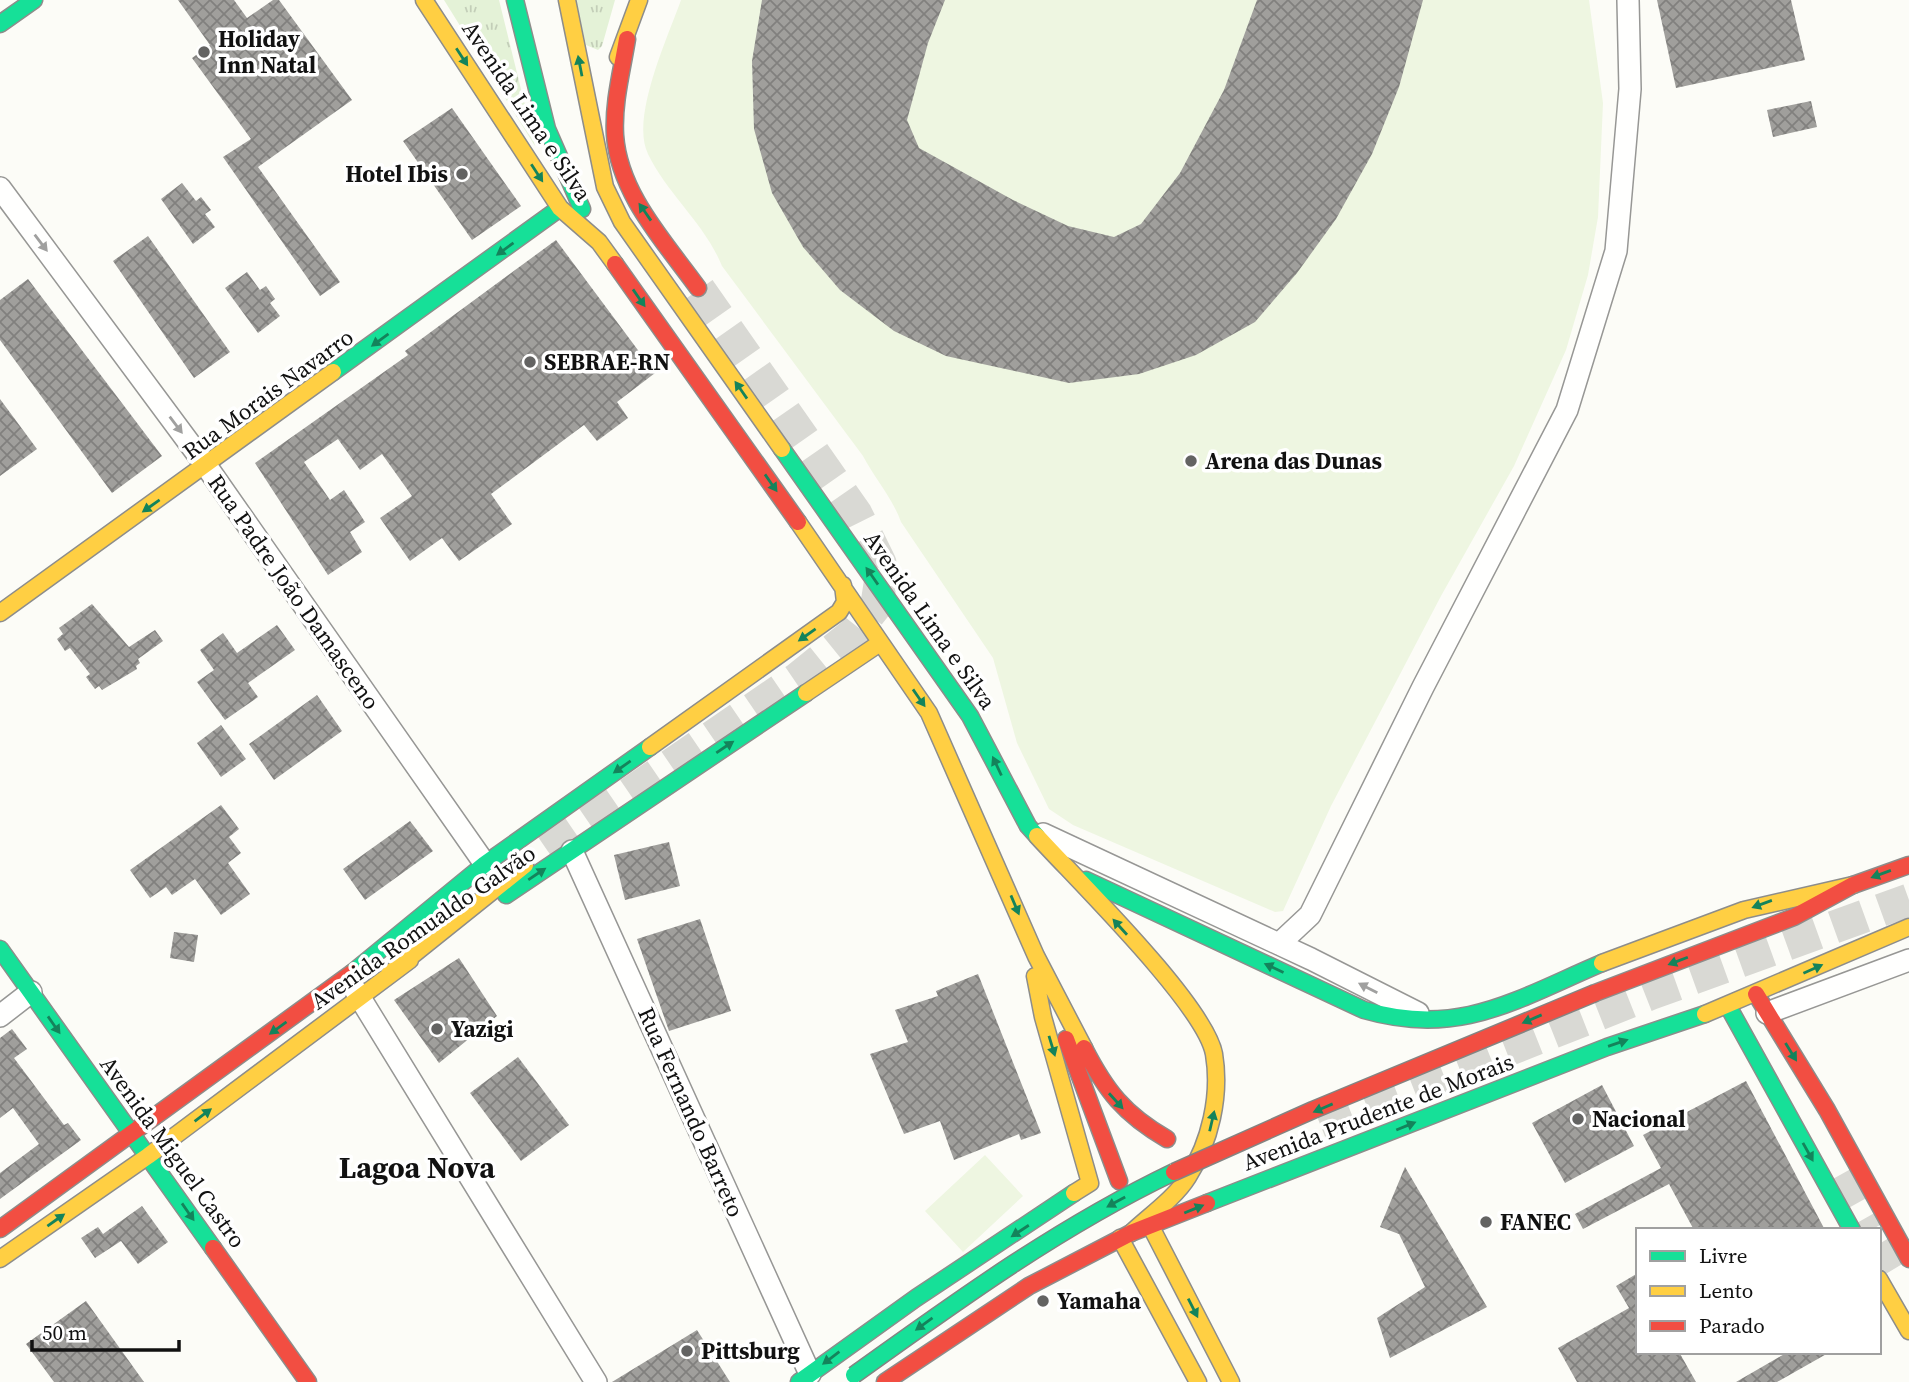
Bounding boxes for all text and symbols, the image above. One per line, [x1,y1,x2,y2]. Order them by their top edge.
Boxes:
street label: Avenida Lima e Silva [455,15,599,208]
place label: Holiday Inn Natal [218,23,316,81]
marker: Holiday Inn Natal [196,44,212,60]
one-way arrow [455,47,468,67]
one-way arrow [574,55,585,77]
place label: Hotel Ibis [345,158,448,190]
one-way arrow [530,164,544,182]
marker: Hotel Ibis [454,166,470,182]
one-way arrow [638,203,652,221]
one-way arrow [33,233,48,251]
one-way arrow [496,241,514,255]
one-way arrow [632,289,646,307]
street label: Rua Morais Navarro [176,321,360,467]
one-way arrow [371,333,389,347]
place label: SEBRAE-RN [544,346,670,378]
marker: SEBRAE-RN [522,354,538,370]
one-way arrow [734,381,748,399]
one-way arrow [169,416,183,434]
place label: Arena das Dunas [1205,445,1382,477]
marker: Arena das Dunas [1183,453,1199,469]
street label: Rua Padre João Damasceno [200,468,388,716]
one-way arrow [764,474,778,492]
one-way arrow [142,499,160,513]
street label: Avenida Lima e Silva [856,524,1004,716]
one-way arrow [865,567,879,585]
one-way arrow [798,628,816,642]
one-way arrow [912,689,925,708]
one-way arrow [716,741,735,754]
one-way arrow [992,755,1003,776]
one-way arrow [613,759,631,773]
street label: Avenida Romualdo Galvão [304,837,542,1017]
one-way arrow [528,867,546,881]
one-way arrow [1870,869,1891,880]
one-way arrow [1010,894,1021,915]
one-way arrow [1752,899,1773,910]
one-way arrow [1112,918,1128,936]
one-way arrow [1668,956,1689,967]
one-way arrow [1263,962,1284,973]
one-way arrow [1803,963,1823,975]
one-way arrow [1358,983,1378,994]
street label: Rua Fernando Barreto [630,1002,752,1222]
place label: Yazigi [451,1013,513,1045]
one-way arrow [1522,1014,1543,1025]
one-way arrow [47,1016,61,1034]
one-way arrow [269,1021,287,1035]
marker: Yazigi [429,1021,445,1037]
one-way arrow [1048,1036,1058,1057]
one-way arrow [1608,1037,1629,1048]
one-way arrow [1785,1043,1798,1062]
street label: Avenida Prudente de Morais [1238,1045,1518,1179]
street label: Avenida Miguel Castro [93,1050,253,1254]
one-way arrow [1108,1092,1124,1110]
one-way arrow [1312,1103,1333,1114]
place label: Nacional [1592,1103,1686,1135]
one-way arrow [194,1108,212,1122]
one-way arrow [1207,1110,1218,1132]
marker: Nacional [1570,1111,1586,1127]
one-way arrow [1396,1121,1417,1132]
one-way arrow [1802,1142,1814,1162]
district label: Lagoa Nova [339,1147,496,1188]
one-way arrow [1106,1196,1126,1208]
one-way arrow [181,1203,195,1221]
one-way arrow [1184,1203,1205,1214]
place label: FANEC [1500,1206,1571,1238]
one-way arrow [47,1213,65,1227]
marker: FANEC [1478,1214,1494,1230]
one-way arrow [1010,1224,1029,1237]
legend [1636,1228,1881,1354]
text: Livre [1699,1241,1747,1270]
text: Lento [1699,1276,1753,1305]
place label: Yamaha [1057,1285,1142,1317]
marker: Yamaha [1035,1293,1051,1309]
one-way arrow [1187,1298,1198,1318]
scale bar [32,1308,178,1352]
text: Parado [1699,1311,1765,1340]
one-way arrow [915,1317,933,1331]
text: 50 m [42,1318,87,1347]
place label: Pittsburg [701,1335,800,1367]
marker: Pittsburg [679,1343,695,1359]
one-way arrow [822,1351,840,1365]

